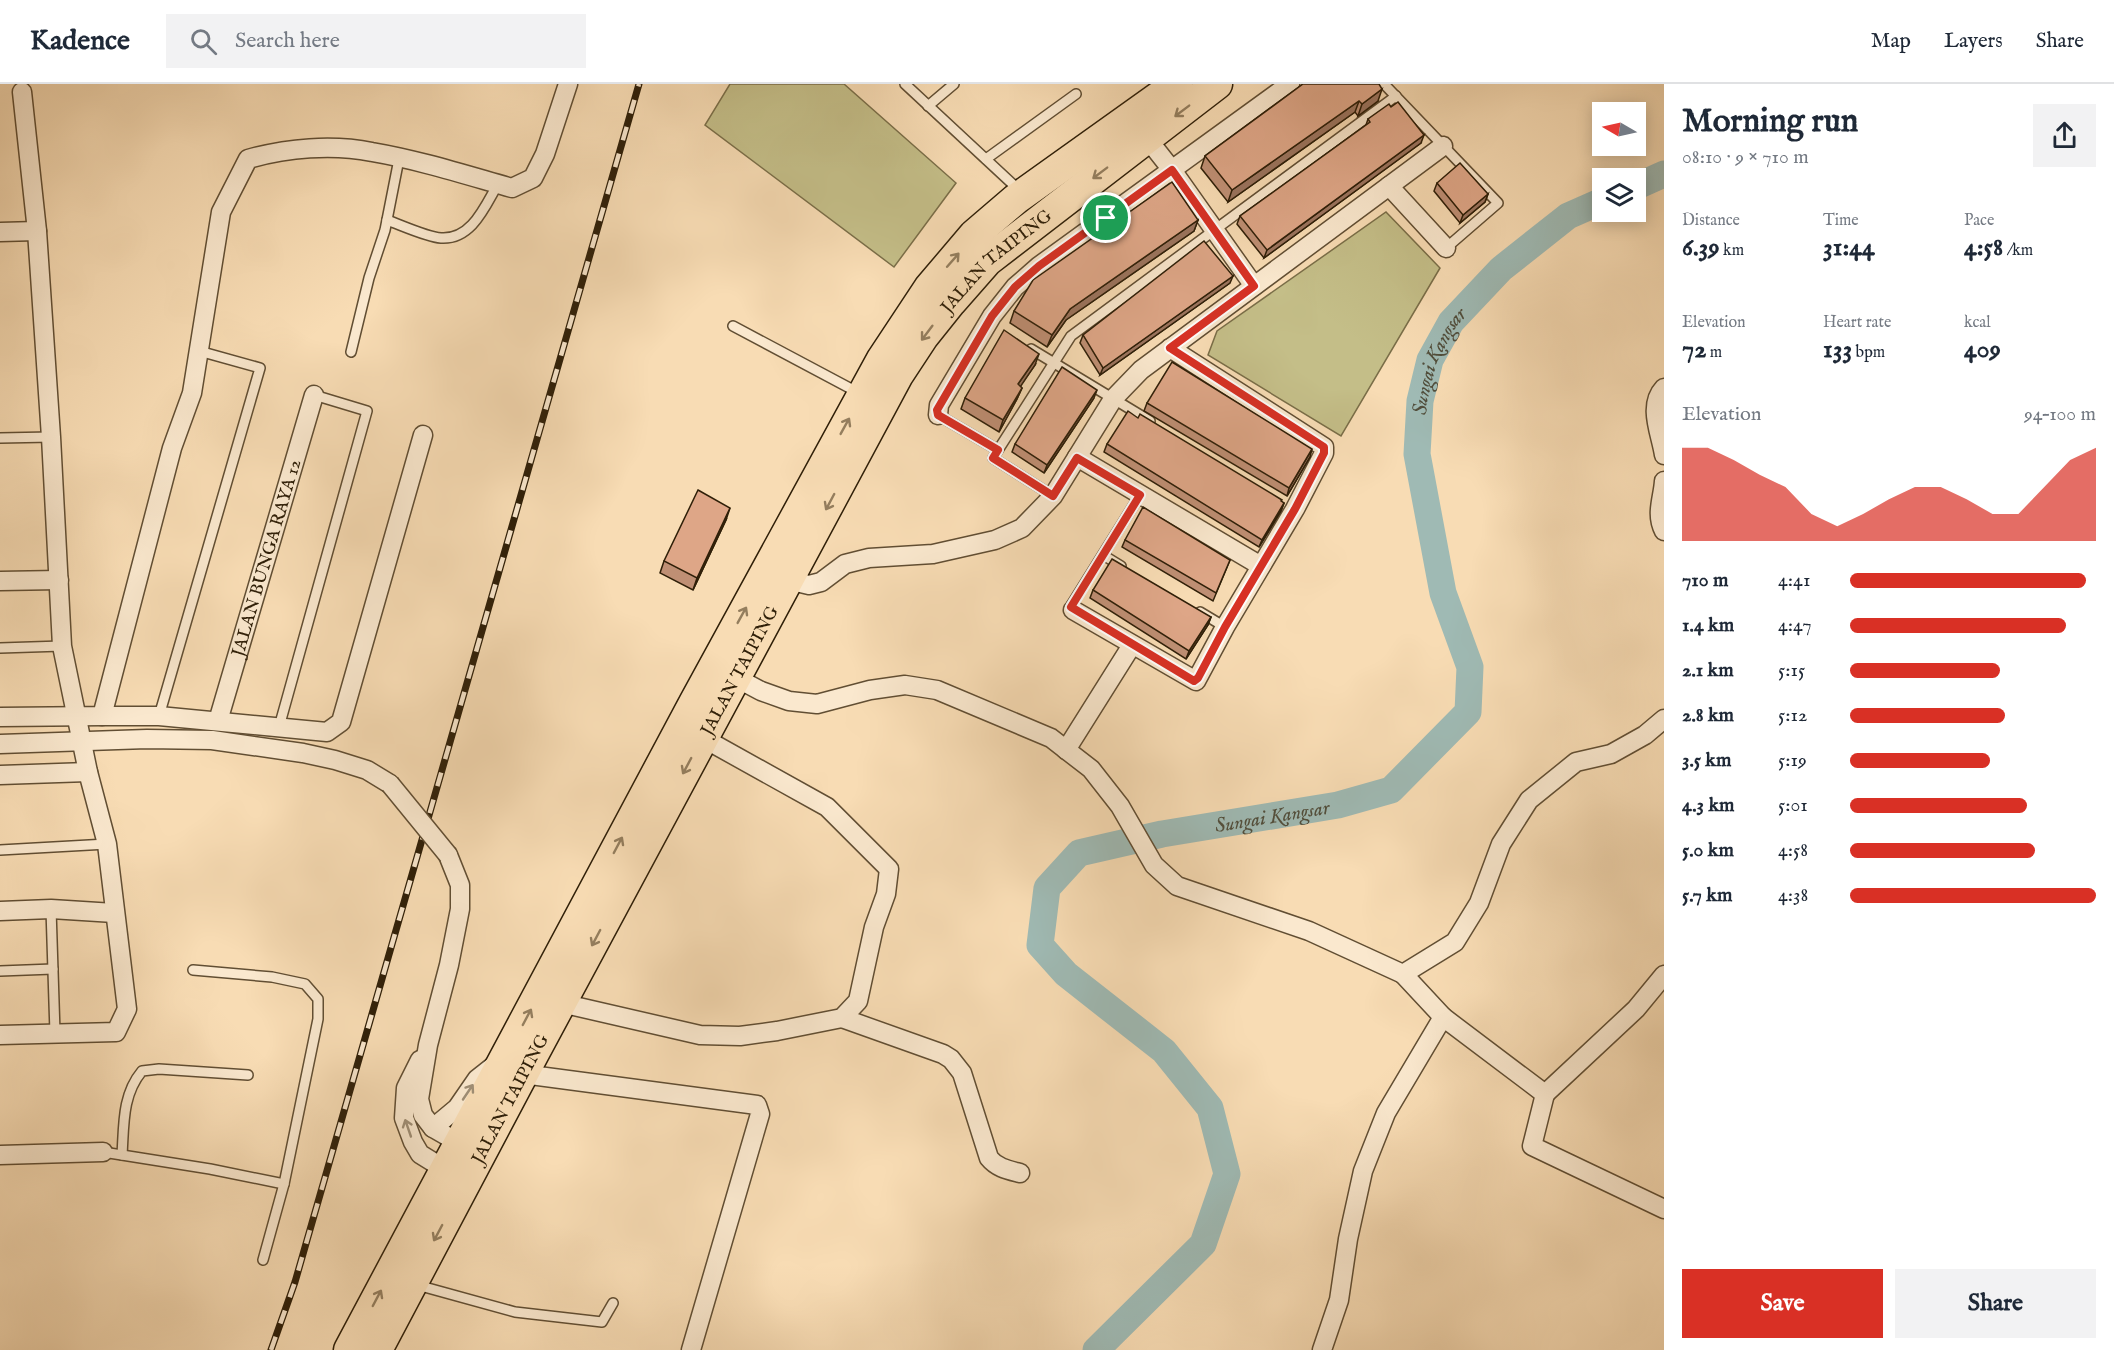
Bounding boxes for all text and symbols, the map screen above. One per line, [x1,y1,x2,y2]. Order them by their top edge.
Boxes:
search box [166,14,586,68]
text: Kadence [30,24,130,59]
icon: search [187,25,220,58]
text: Search here [235,27,340,55]
text: Map [1871,28,1911,55]
text: Layers [1944,28,2003,55]
text: Share [2036,28,2084,55]
text: Morning run [1682,101,1858,143]
north arrow [1592,102,1646,156]
map controls [1592,102,1646,222]
one-way arrow [1174,104,1190,117]
button: share [2033,104,2096,167]
text: 08:10 · 9 × 710 m [1682,145,1809,170]
one-way arrow [1093,167,1109,180]
button: layers [1592,168,1646,222]
pin [1080,192,1131,243]
icon: arrive [1089,201,1122,234]
street label: JALAN TAIPING [935,205,1058,320]
text: Distance [1682,211,1740,231]
text: Time [1823,211,1859,231]
text: Pace [1964,211,1994,231]
text: 6.39 [1682,231,1720,264]
text: 31:44 [1823,231,1875,264]
text: 4:58 [1964,231,2003,264]
text: km [1720,241,1744,261]
text: /km [2003,241,2033,261]
one-way arrow [946,253,960,268]
water label: Sungai Kangsar [1408,302,1473,416]
text: Elevation [1682,313,1745,333]
text: Heart rate [1823,313,1891,333]
text: kcal [1964,313,1991,333]
one-way arrow [921,324,933,340]
text: 72 [1682,333,1706,366]
text: 133 [1823,333,1852,366]
text: 409 [1964,333,2001,366]
text: m [1706,343,1722,363]
text: bpm [1852,343,1885,363]
text: Elevation [1682,402,1761,427]
text: 94–100 m [2024,402,2096,427]
one-way arrow [840,417,851,435]
street label: JALAN BUNGA RAYA 12 [227,457,307,662]
one-way arrow [824,493,836,510]
text: 710 m [1682,568,1728,593]
text: 4:41 [1778,568,1810,593]
street label: JALAN TAIPING [696,602,785,742]
one-way arrow [736,607,748,624]
text: 1.4 km [1682,613,1734,638]
text: 4:47 [1778,613,1812,638]
text: 2.1 km [1682,658,1734,683]
text: 5:15 [1778,658,1805,683]
text: 2.8 km [1682,703,1734,728]
text: 5:12 [1778,703,1807,728]
text: 3.5 km [1682,748,1732,773]
text: 5:19 [1778,748,1807,773]
one-way arrow [681,757,693,774]
text: 4.3 km [1682,793,1735,818]
text: 5:01 [1778,793,1808,818]
water label: Sungai Kangsar [1213,795,1332,839]
one-way arrow [612,837,624,854]
text: 5.0 km [1682,838,1734,863]
text: 4:58 [1778,838,1808,863]
text: 5.7 km [1682,883,1732,908]
text: 4:38 [1778,883,1808,908]
one-way arrow [590,929,601,947]
one-way arrow [521,1009,533,1026]
street label: JALAN TAIPING [466,1030,555,1170]
one-way arrow [462,1084,474,1100]
one-way arrow [401,1119,412,1138]
one-way arrow [432,1224,444,1242]
button: Save [1682,1269,1883,1338]
button: Share [1895,1269,2096,1338]
one-way arrow [372,1290,383,1308]

